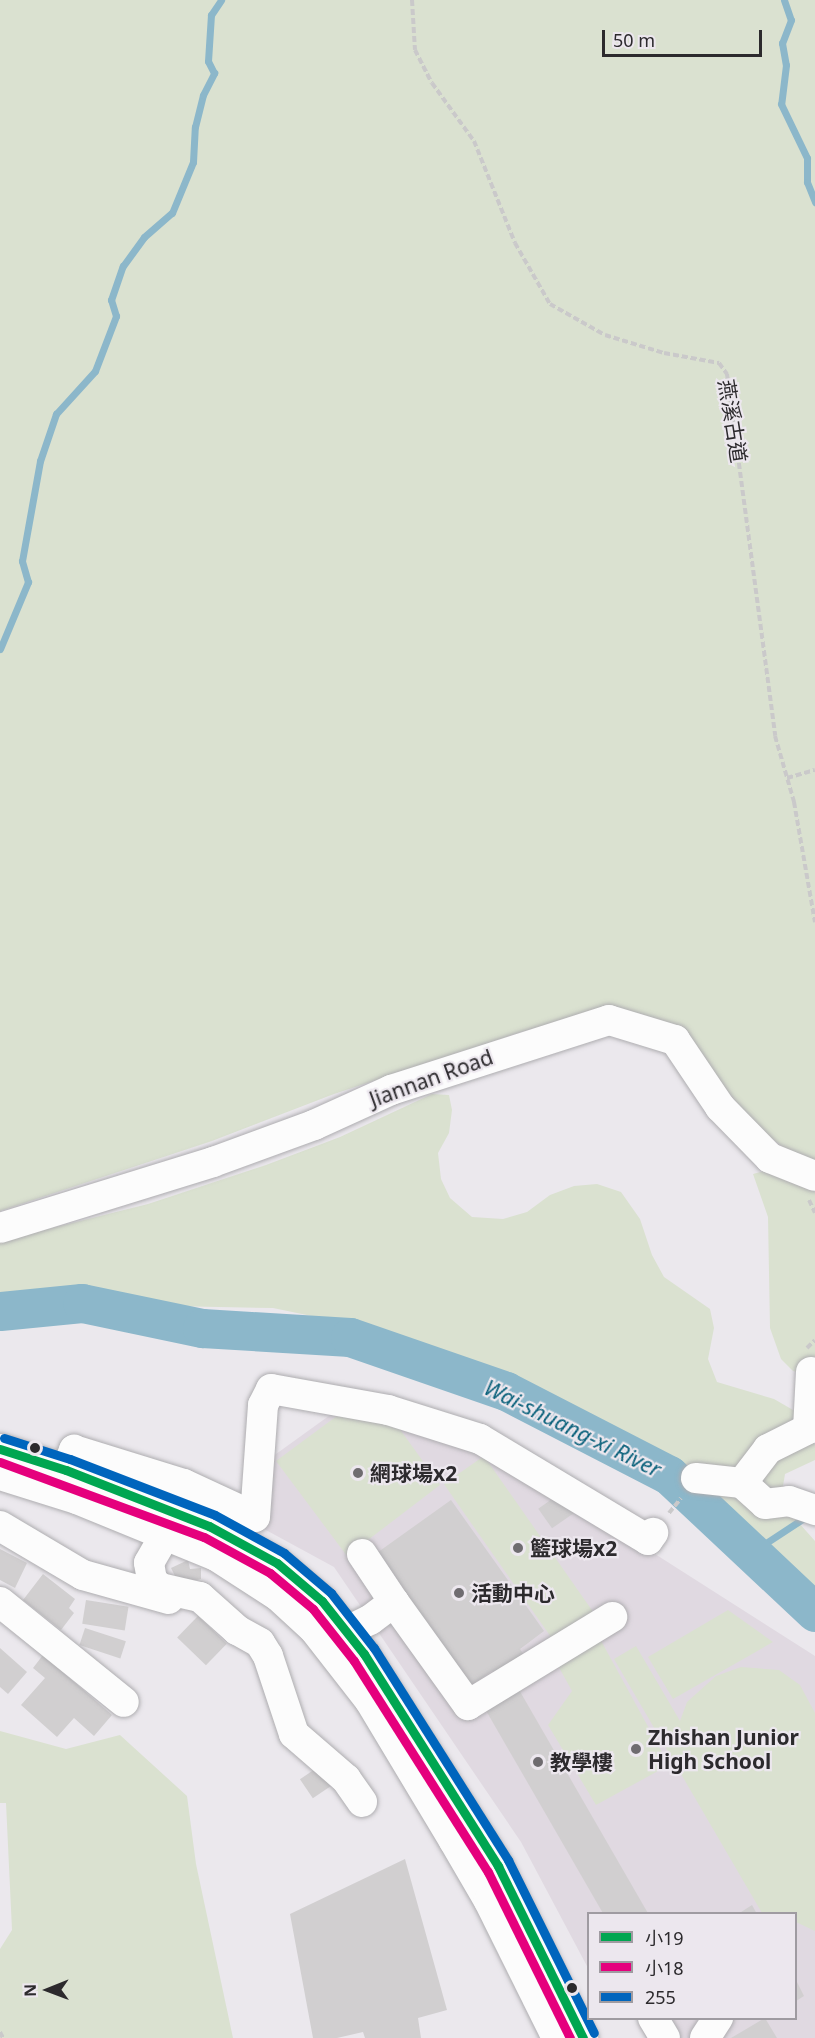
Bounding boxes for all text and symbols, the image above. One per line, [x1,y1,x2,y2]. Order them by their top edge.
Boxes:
scale bar [605,18,766,56]
text: 50 m [613,28,655,52]
street label: 燕溪古道 [714,378,752,464]
street label: Jiannan Road [366,1044,496,1112]
water label: Wai-shuang-xi River [480,1374,666,1482]
unlabelled marker [29,1442,41,1454]
place label: 網球場x2 [370,1460,457,1486]
marker: 網球場x2 [351,1466,365,1480]
place label: 籃球場x2 [530,1535,617,1561]
marker: 籃球場x2 [511,1541,525,1555]
place label: 活動中心 [471,1580,555,1606]
marker: 活動中心 [452,1586,466,1600]
place label: Zhishan Junior High School [648,1724,799,1774]
marker: Zhishan Junior High School [629,1742,643,1756]
place label: 教學樓 [550,1749,613,1775]
marker: 教學樓 [531,1755,545,1769]
legend [587,1912,797,2020]
text: 小19 [645,1926,684,1950]
text: 小18 [645,1956,684,1980]
north arrow [18,1960,78,2020]
unlabelled marker [566,1982,578,1994]
text: N [19,1984,41,1997]
text: 255 [645,1985,676,2009]

